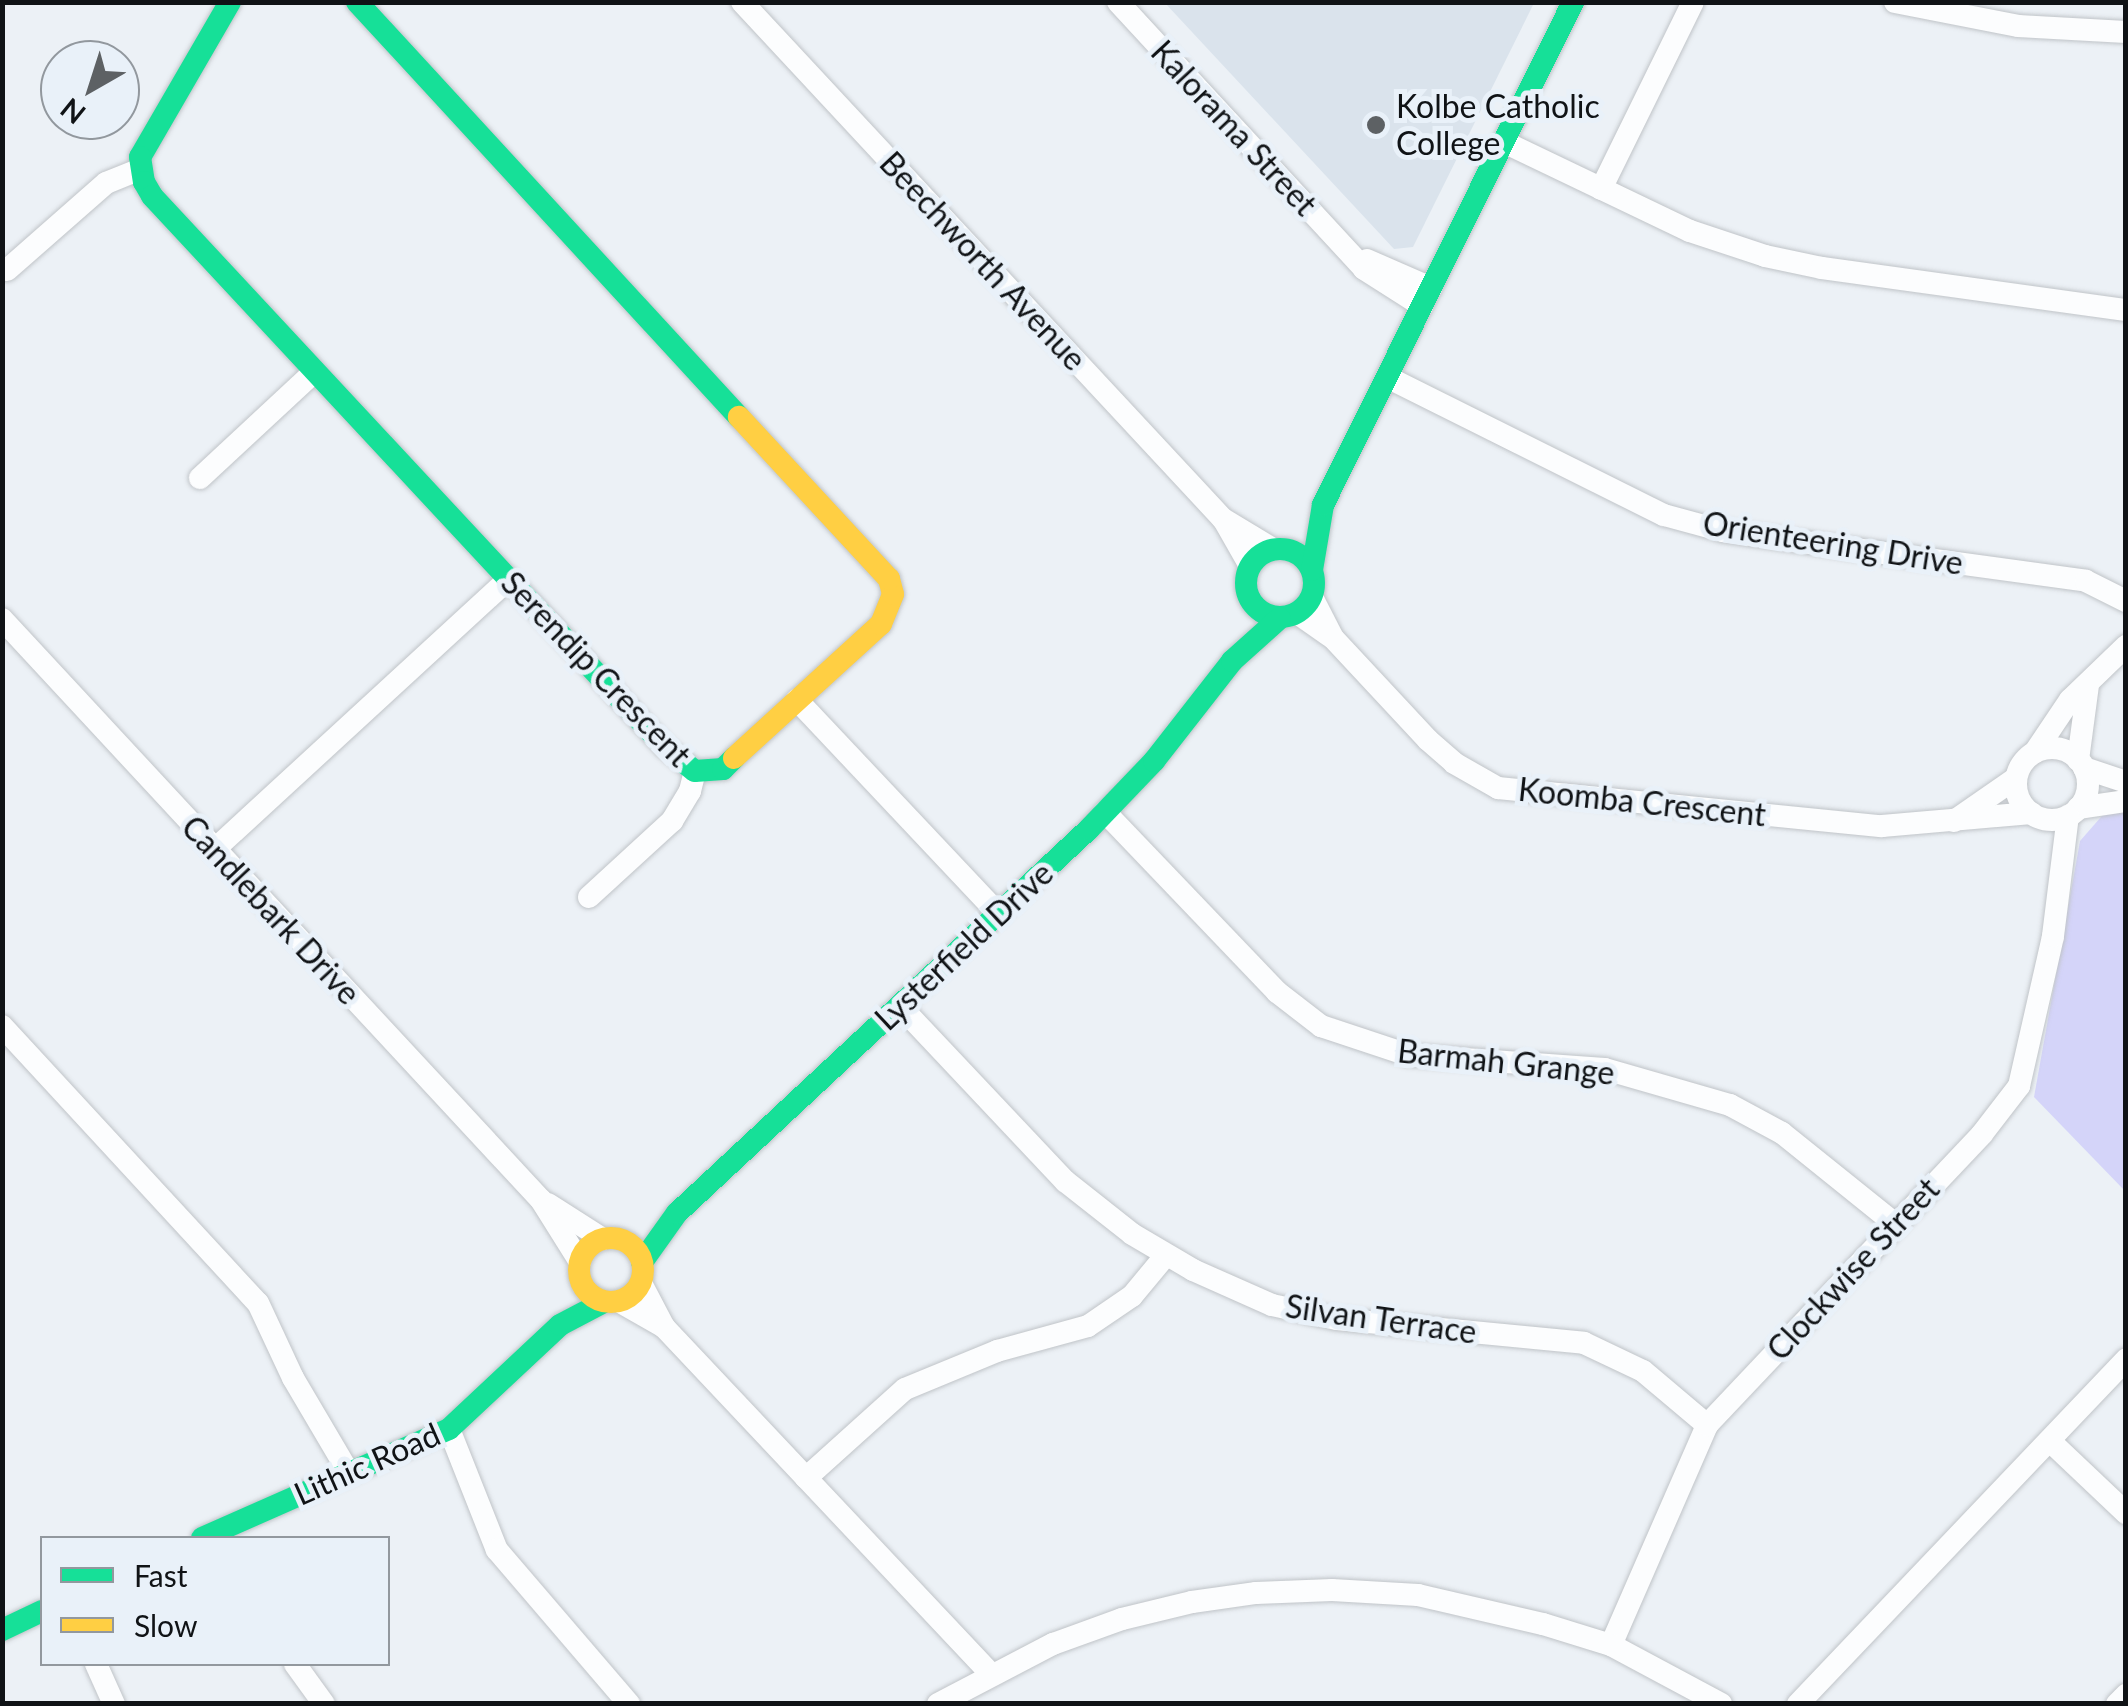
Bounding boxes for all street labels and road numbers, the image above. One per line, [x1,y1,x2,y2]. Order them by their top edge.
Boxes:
street label: Kalorama Street [1143,33,1325,223]
street label: Beechworth Avenue [872,144,1094,378]
street label: Orienteering Drive [1700,503,1966,583]
street label: Serendip Crescent [493,564,699,774]
street label: Koomba Crescent [1516,770,1768,834]
street label: Candlebark Drive [174,808,368,1012]
street label: Lysterfield Drive [867,854,1061,1038]
street label: Barmah Grange [1396,1032,1616,1092]
street label: Clockwise Street [1759,1170,1947,1368]
street label: Silvan Terrace [1283,1287,1479,1351]
street label: Lithic Road [288,1415,446,1513]

